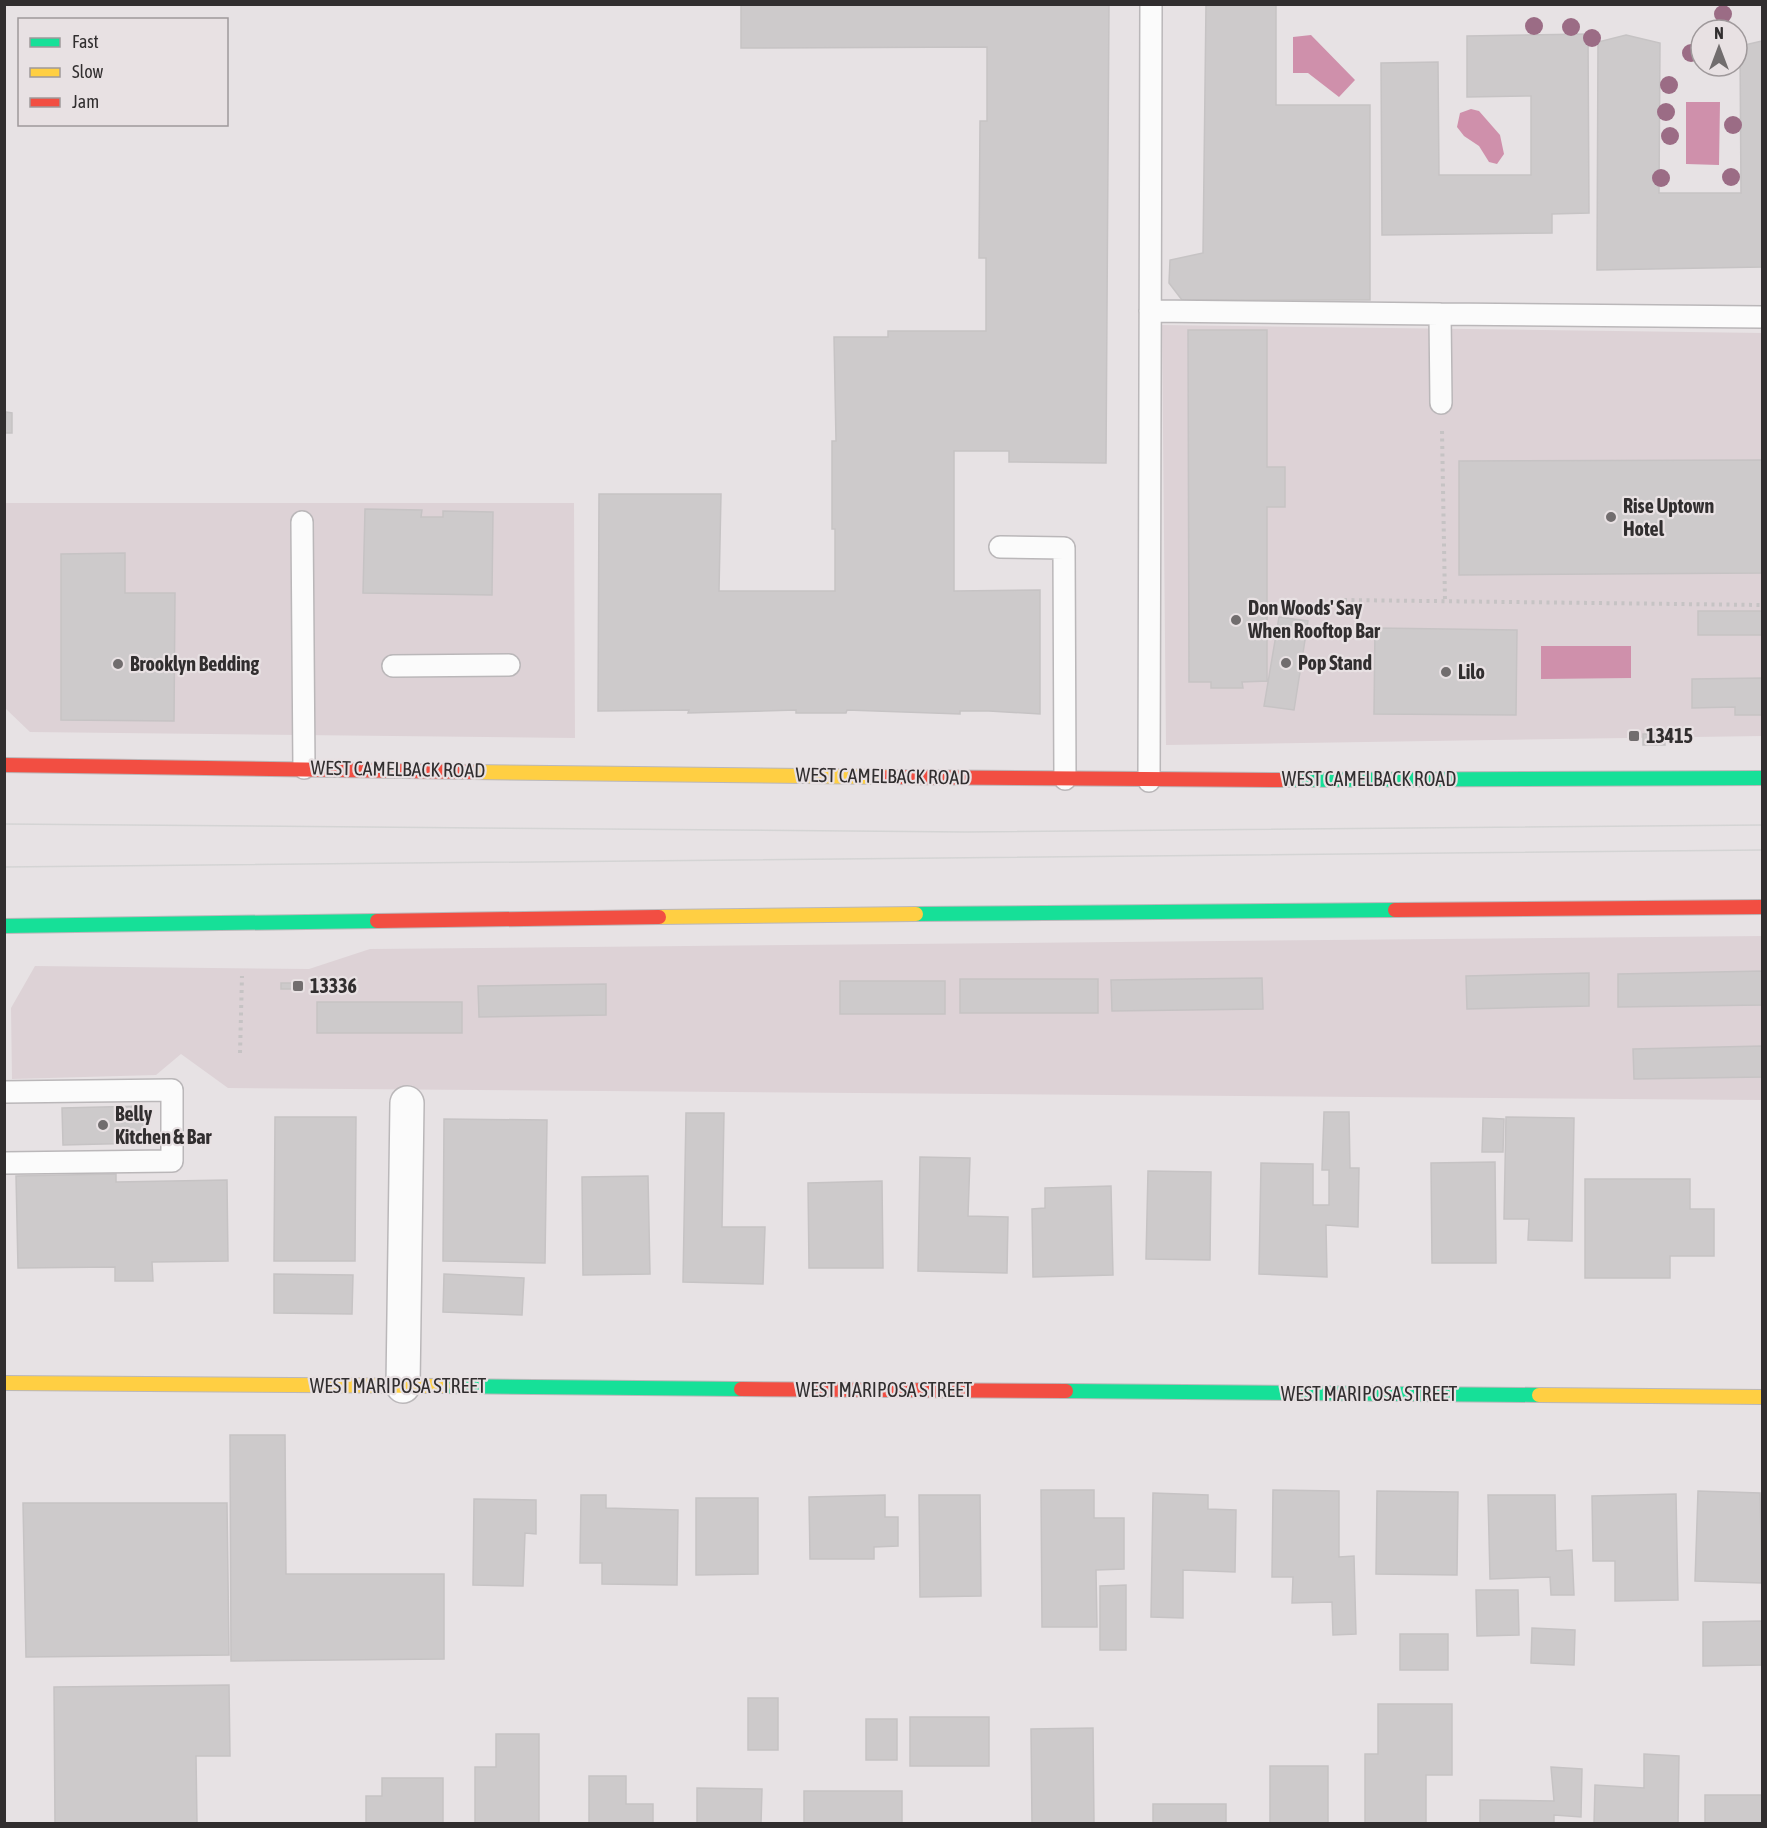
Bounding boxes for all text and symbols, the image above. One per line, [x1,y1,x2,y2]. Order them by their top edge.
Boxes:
legend [18,18,228,126]
north arrow [1689,18,1749,78]
text: N [1714,24,1724,42]
text: Fast [72,31,99,52]
text: Slow [72,61,103,82]
text: Jam [72,91,99,112]
place label: Rise Uptown Hotel [1623,494,1714,540]
marker: Rise Uptown Hotel [1604,510,1618,524]
place label: Don Woods' Say When Rooftop Bar [1247,596,1381,642]
marker: Don Woods' Say When Rooftop Bar [1229,613,1243,627]
place label: Pop Stand [1298,651,1372,674]
place label: Brooklyn Bedding [130,652,259,675]
marker: Pop Stand [1279,656,1293,670]
marker: Brooklyn Bedding [111,657,125,671]
place label: Lilo [1458,660,1485,683]
marker: Lilo [1439,665,1453,679]
place label: 13415 [1646,724,1693,747]
marker: 13415 [1627,729,1641,743]
street label: WEST CAMELBACK ROAD [310,755,486,782]
street label: WEST CAMELBACK ROAD [795,762,971,789]
street label: WEST CAMELBACK ROAD [1282,767,1456,790]
place label: 13336 [310,974,357,997]
marker: 13336 [291,979,305,993]
place label: Belly Kitchen & Bar [115,1102,212,1148]
marker: Belly Kitchen & Bar [96,1118,110,1132]
street label: WEST MARIPOSA STREET [310,1374,487,1397]
street label: WEST MARIPOSA STREET [796,1378,973,1401]
street label: WEST MARIPOSA STREET [1281,1382,1458,1405]

